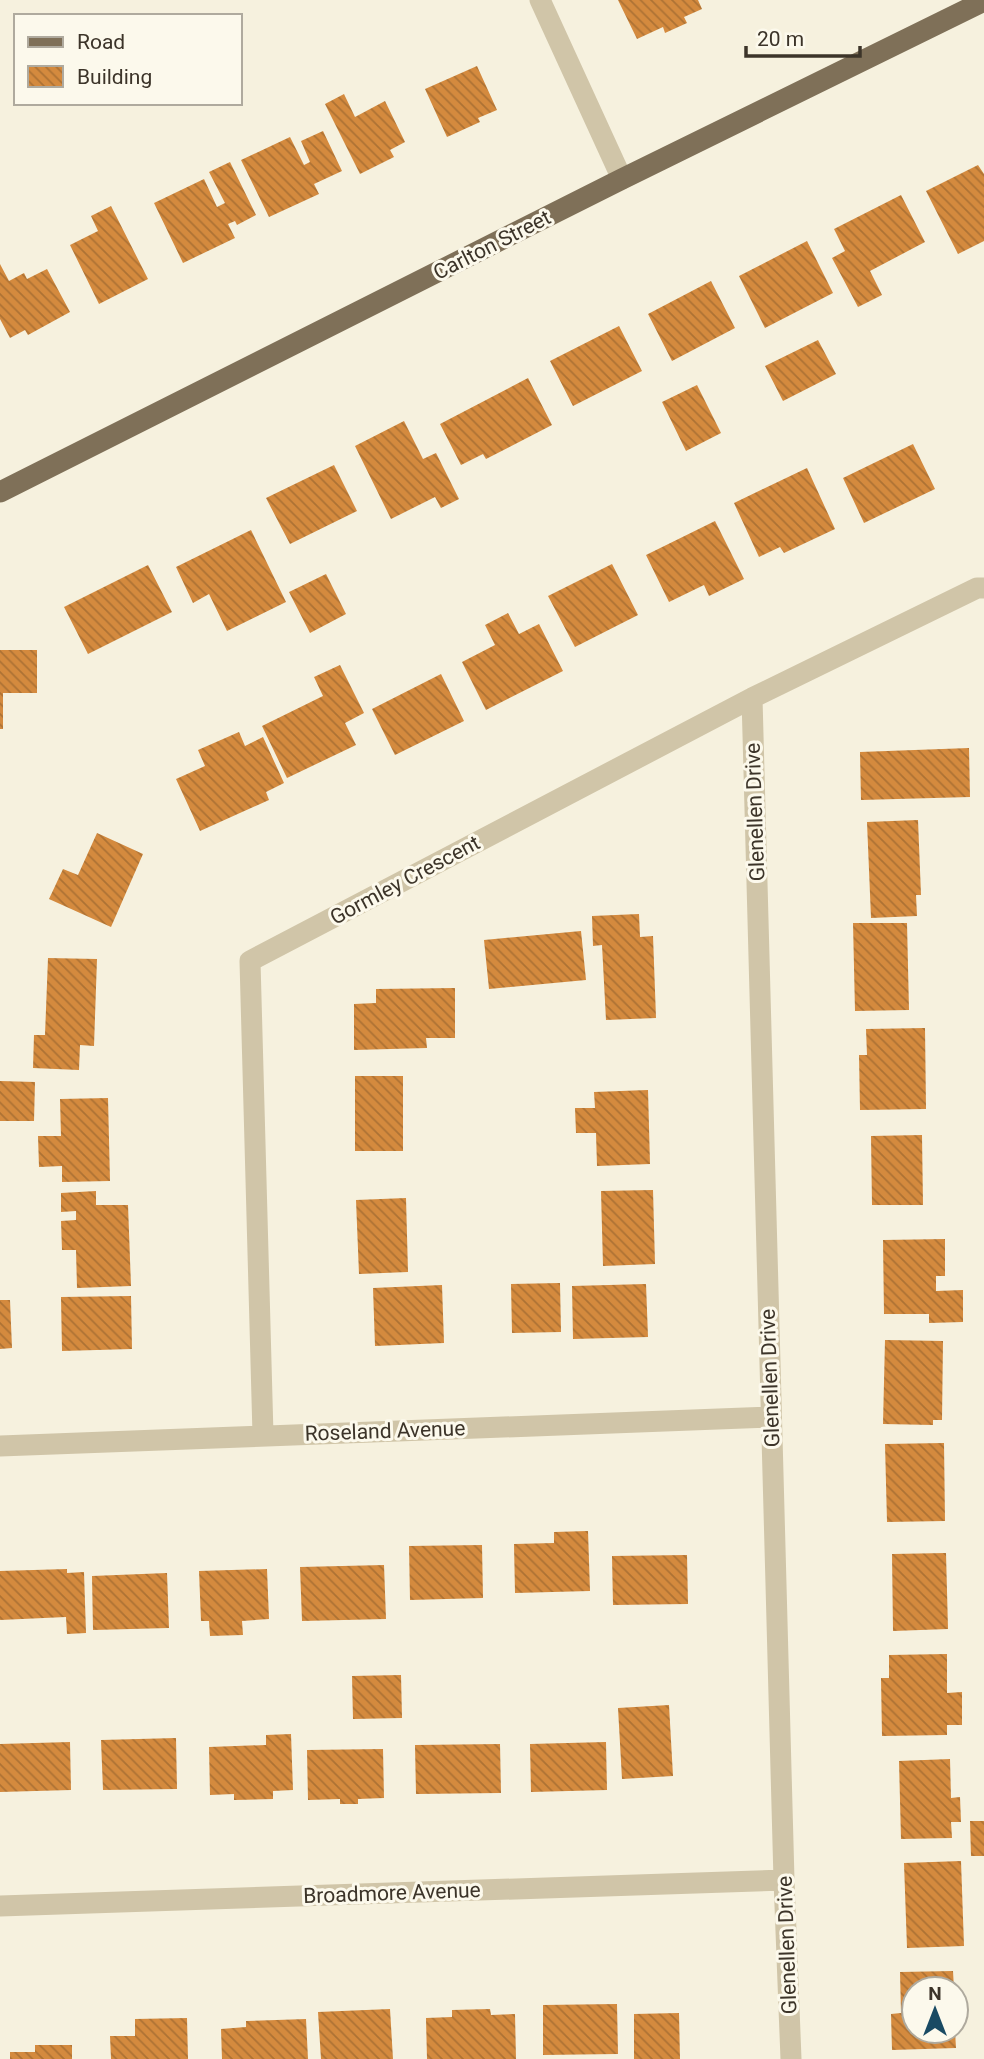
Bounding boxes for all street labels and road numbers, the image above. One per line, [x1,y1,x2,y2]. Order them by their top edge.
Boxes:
street label: Carlton Street [429,205,555,285]
street label: Glenellen Drive [741,742,769,882]
street label: Gormley Crescent [326,830,484,930]
street label: Glenellen Drive [756,1308,784,1448]
street label: Roseland Avenue [304,1416,466,1446]
street label: Glenellen Drive [773,1875,801,2015]
street label: Broadmore Avenue [303,1878,481,1908]

